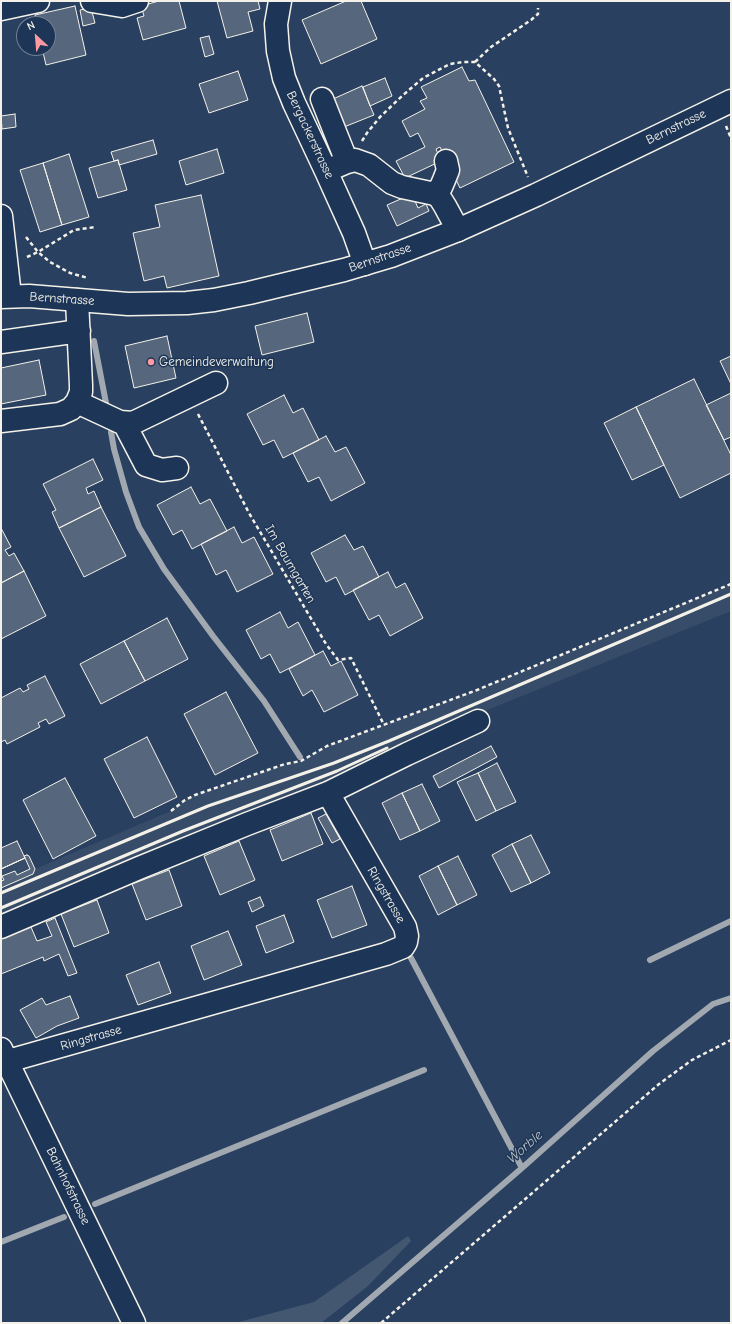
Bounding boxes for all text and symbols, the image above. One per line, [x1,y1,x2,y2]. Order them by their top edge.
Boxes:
north arrow [16,16,56,56]
text: N [25,18,37,33]
street label: Bergackerstrasse [283,89,337,181]
street label: Bernstrasse [643,106,709,148]
street label: Bernstrasse [347,240,413,276]
street label: Bernstrasse [29,289,95,309]
place label: Gemeindeverwaltung [159,354,274,370]
marker: Gemeindeverwaltung [146,357,156,367]
street label: Im Baumgarten [261,522,319,606]
street label: Ringstrasse [364,864,408,926]
street label: Ringstrasse [59,1022,123,1054]
water label: Worble [504,1127,546,1167]
street label: Bahnhofstrasse [42,1145,94,1227]

